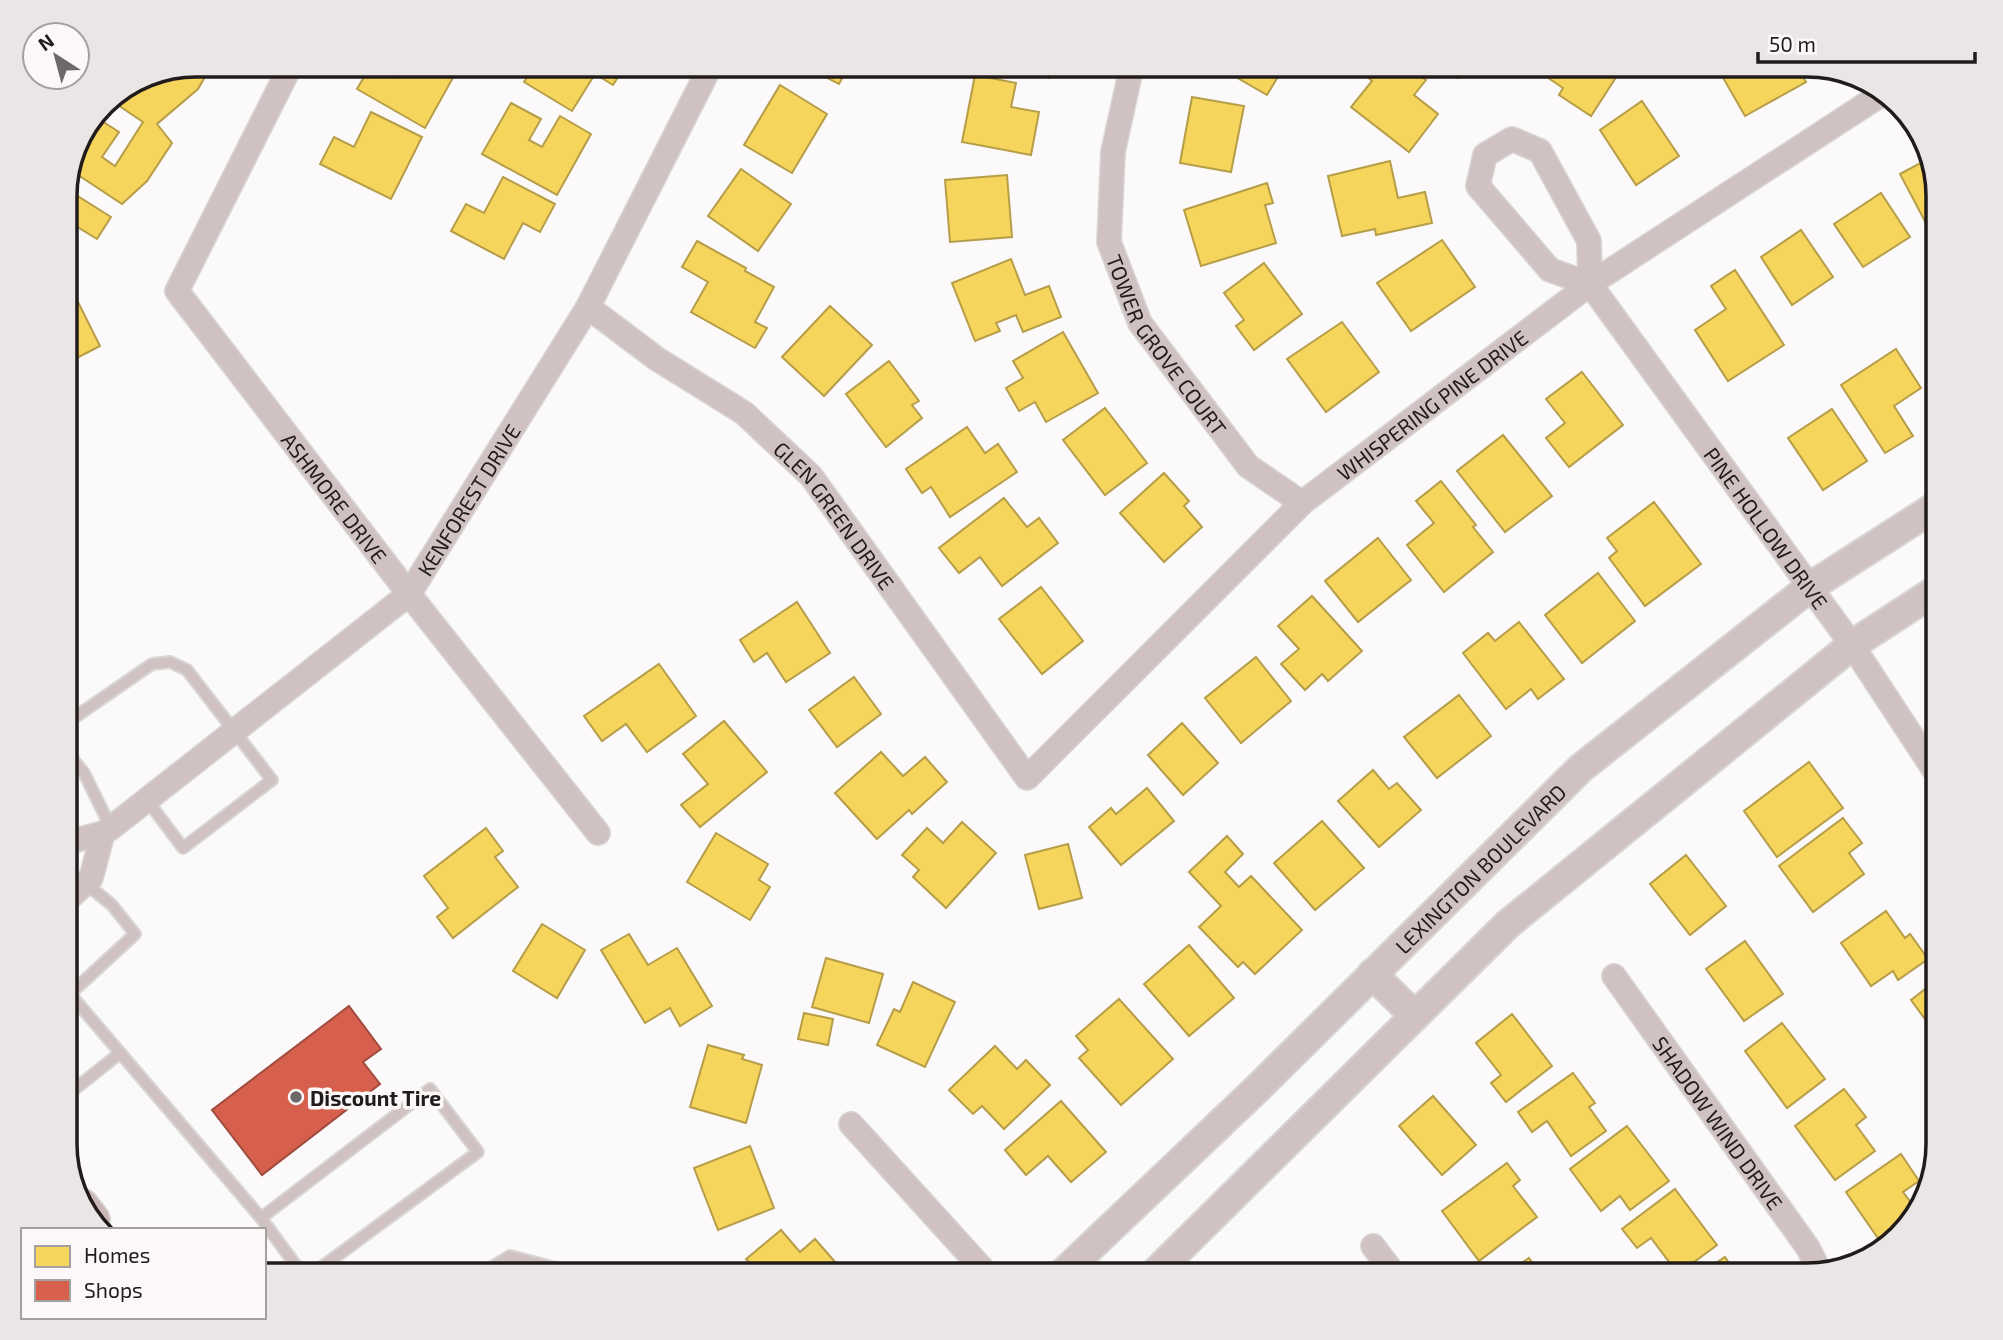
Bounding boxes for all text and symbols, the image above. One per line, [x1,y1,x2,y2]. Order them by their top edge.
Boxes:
north arrow [21,21,91,91]
scale bar [1758,21,1975,65]
text: N [33,29,58,55]
text: 50 m [1769,31,1816,56]
street label: TOWER GROVE COURT [1102,251,1232,440]
street label: WHISPERING PINE DRIVE [1332,324,1532,485]
street label: KENFOREST DRIVE [411,419,525,580]
street label: ASHMORE DRIVE [277,427,393,568]
street label: GLEN GREEN DRIVE [769,436,900,594]
street label: PINE HOLLOW DRIVE [1700,442,1834,613]
street label: LEXINGTON BOULEVARD [1389,778,1570,958]
street label: SHADOW WIND DRIVE [1648,1031,1789,1214]
place label: Discount Tire [310,1085,441,1110]
marker: Discount Tire [288,1089,304,1105]
legend [21,1228,266,1319]
text: Homes [84,1242,150,1267]
text: Shops [84,1277,143,1302]

